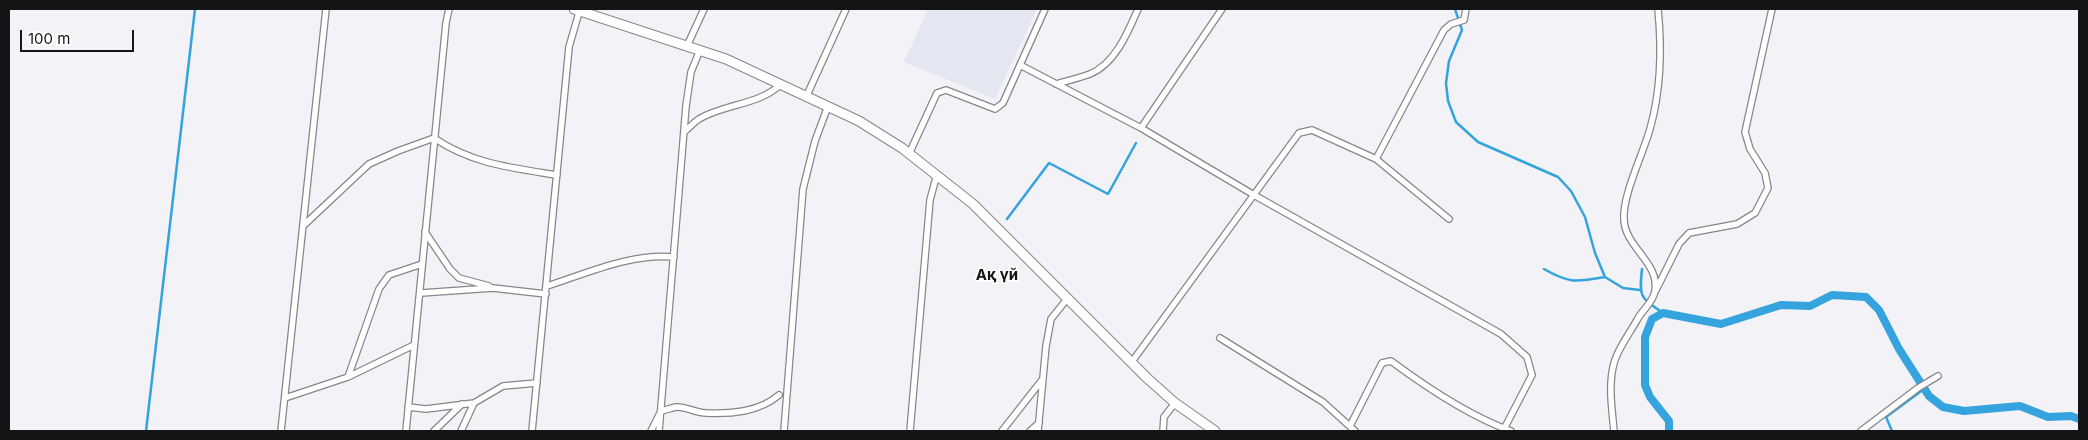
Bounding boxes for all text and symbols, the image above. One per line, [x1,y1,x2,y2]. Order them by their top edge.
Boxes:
scale bar [22,20,136,52]
text: 100 m [28,29,70,48]
district label: Ақ үй [976,266,1018,284]

